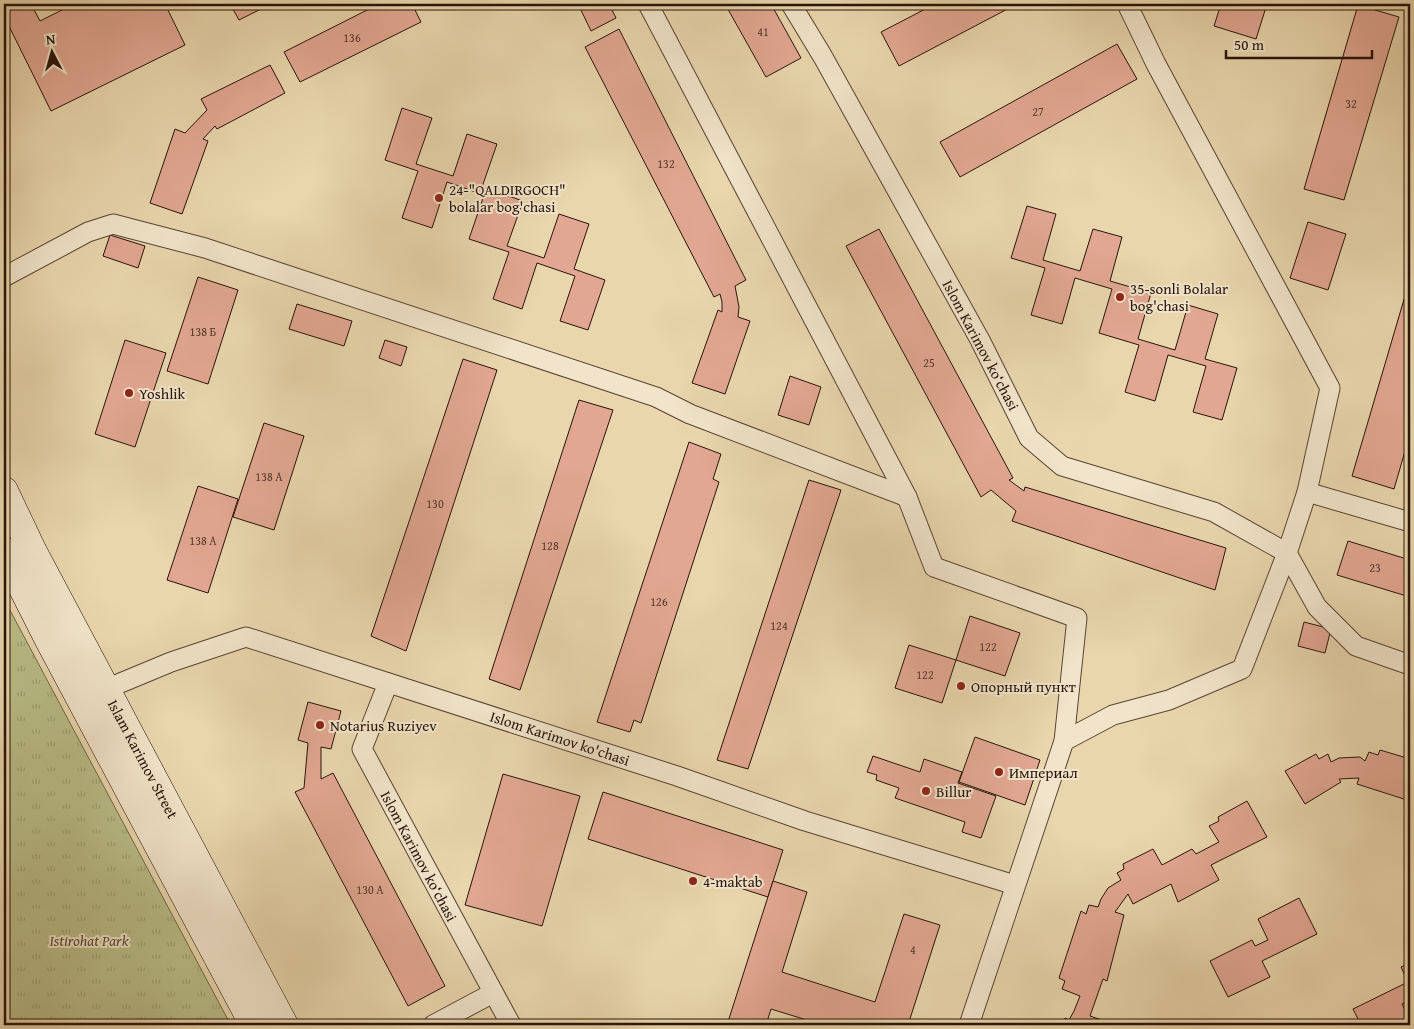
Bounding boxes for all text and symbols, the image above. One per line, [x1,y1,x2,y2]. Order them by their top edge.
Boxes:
house number: 41 [757,23,769,40]
north arrow [28,28,78,78]
scale bar [1226,28,1373,60]
text: N [45,29,57,50]
house number: 136 [343,29,361,46]
text: 50 m [1234,34,1265,55]
house number: 32 [1345,95,1357,112]
house number: 27 [1032,103,1044,120]
house number: 132 [657,155,675,172]
place label: 24-"QALDIRGOCH" bolalar bog'chasi [449,179,566,217]
marker: 24-"QALDIRGOCH" bolalar bog'chasi [433,192,445,204]
street label: Islom Karimov ko‘chasi [938,276,1024,414]
place label: 35-sonli Bolalar bog'chasi [1130,278,1228,316]
marker: 35-sonli Bolalar bog'chasi [1114,291,1126,303]
house number: 138 Б [190,323,217,340]
house number: 25 [923,354,935,371]
place label: Yoshlik [139,383,186,404]
marker: Yoshlik [123,387,135,399]
house number: 138 А [255,468,283,485]
house number: 130 [426,495,444,512]
house number: 138 А [189,532,217,549]
house number: 128 [541,537,559,554]
house number: 23 [1369,559,1381,576]
house number: 126 [650,593,668,610]
house number: 124 [770,617,788,634]
house number: 122 [979,638,997,655]
house number: 122 [916,666,934,683]
place label: Опорный пункт [971,676,1076,697]
marker: Опорный пункт [955,680,967,692]
street label: Islam Karimov Street [103,696,184,823]
street label: Islom Karimov ko'chasi [487,706,633,770]
place label: Notarius Ruziyev [330,715,437,736]
marker: Notarius Ruziyev [314,719,326,731]
place label: Империал [1009,762,1078,783]
marker: Империал [993,766,1005,778]
place label: Billur [936,781,971,802]
marker: Billur [920,785,932,797]
street label: Islom Karimov ko‘chasi [376,787,462,925]
place label: 4-maktab [703,871,763,892]
marker: 4-maktab [687,875,699,887]
house number: 130 А [356,881,384,898]
park label: Istirohat Park [49,930,129,951]
house number: 4 [910,941,916,958]

